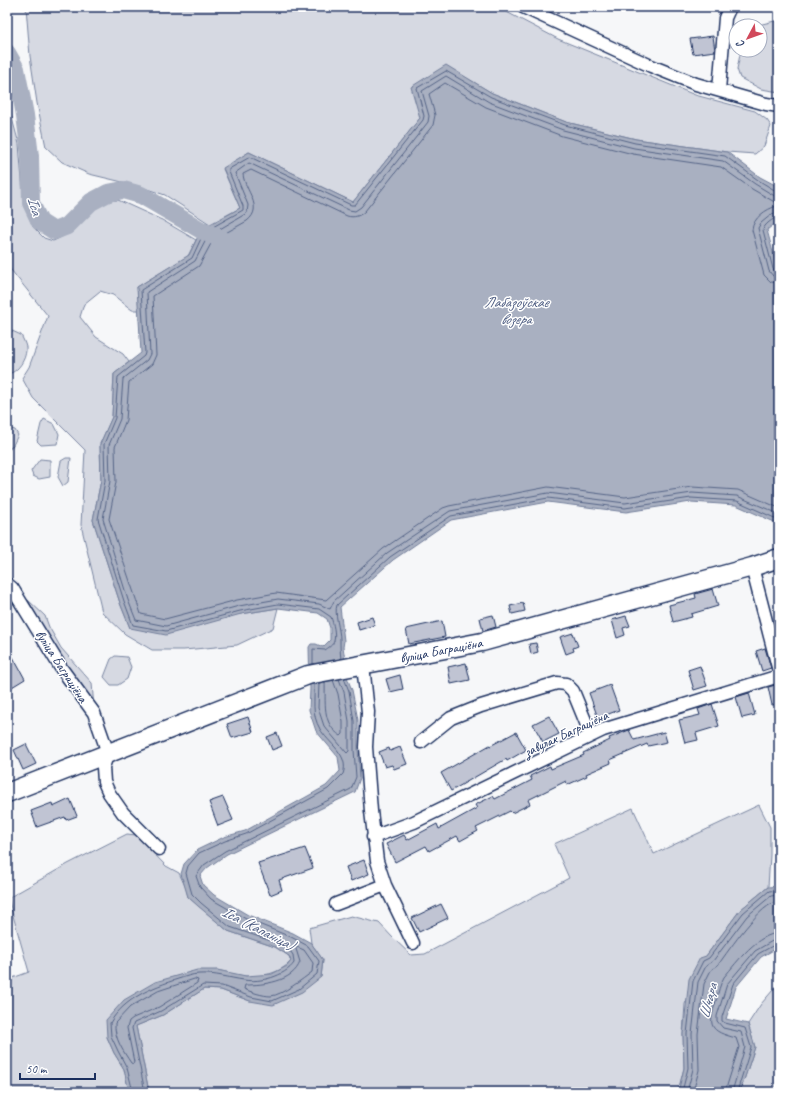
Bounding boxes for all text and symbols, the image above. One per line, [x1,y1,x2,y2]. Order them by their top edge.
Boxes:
north arrow [728,18,768,58]
text: С [732,37,748,51]
water label: Іса [23,195,46,219]
water label: Лабазоўскае возера [484,293,550,329]
street label: вуліца Баграціёна [32,627,92,707]
street label: вуліца Баграціёна [398,634,485,667]
street label: завулак Баграціёна [520,706,612,761]
water label: Іса (Капаніца) [219,902,300,956]
water label: Шчара [695,980,722,1021]
scale bar [20,1055,95,1081]
text: 50 m [26,1061,48,1077]

